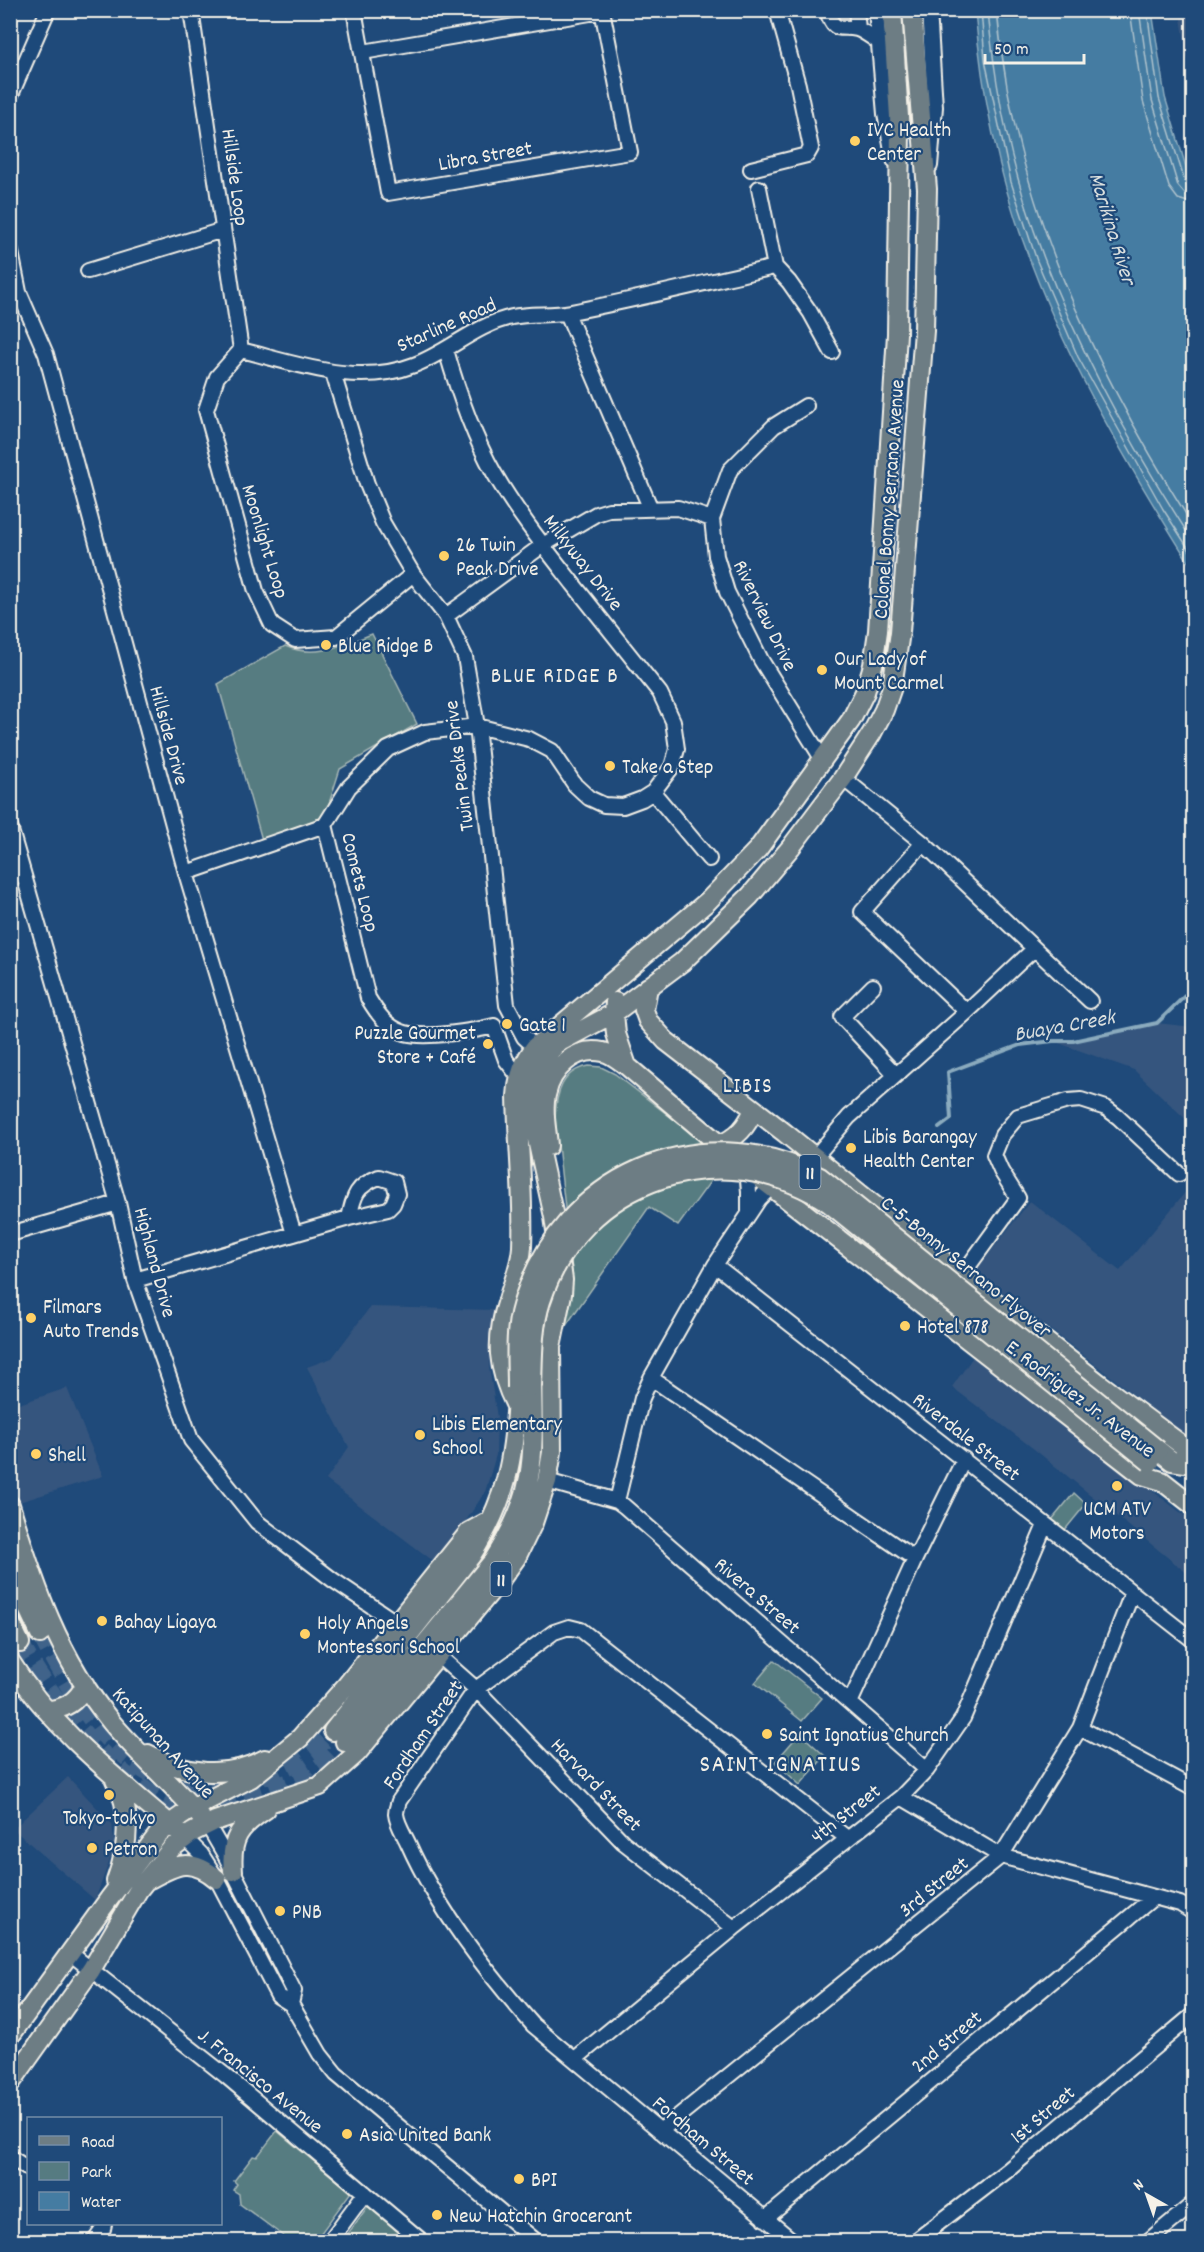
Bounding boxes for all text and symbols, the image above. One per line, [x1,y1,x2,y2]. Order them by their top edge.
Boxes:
scale bar [985,27,1084,65]
text: 50 m [994,38,1029,63]
place label: IVC Health Center [867,117,951,171]
street label: Hillside Loop [211,127,255,228]
marker: IVC Health Center [848,134,862,148]
street label: Libra Street [436,135,535,181]
water label: Marikina River [1079,169,1143,292]
street label: Starline Road [392,291,502,362]
street label: Colonel Bonny Serrano Avenue [868,378,914,620]
street label: Moonlight Loop [232,481,295,603]
street label: Milkyway Drive [534,509,629,619]
place label: 26 Twin Peak Drive [456,532,539,586]
marker: 26 Twin Peak Drive [437,549,451,563]
street label: Riverview Drive [723,556,803,677]
place label: Blue Ridge B [338,633,433,663]
marker: Blue Ridge B [319,638,333,652]
place label: Our Lady of Mount Carmel [834,646,944,700]
district label: BLUE RIDGE B [491,662,619,693]
marker: Our Lady of Mount Carmel [815,663,829,677]
street label: Hillside Drive [139,683,195,789]
street label: Twin Peaks Drive [438,698,484,833]
place label: Take a Step [622,754,714,784]
marker: Take a Step [603,759,617,773]
street label: Comets Loop [331,830,385,936]
water label: Buaya Creek [1012,1003,1119,1052]
place label: Gate 1 [519,1012,566,1042]
marker: Gate 1 [500,1017,514,1031]
place label: Puzzle Gourmet Store + Café [354,1020,476,1074]
marker: Puzzle Gourmet Store + Café [481,1037,495,1051]
district label: LIBIS [723,1072,773,1103]
place label: Libis Barangay Health Center [863,1124,977,1178]
marker: Libis Barangay Health Center [844,1141,858,1155]
road number: 11 [800,1155,820,1189]
street label: C-5-Bonny Serrano Flyover [873,1190,1057,1347]
street label: Highland Drive [124,1204,182,1321]
place label: Filmars Auto Trends [43,1294,139,1348]
marker: Filmars Auto Trends [24,1311,38,1325]
place label: Hotel 878 [917,1314,989,1344]
marker: Hotel 878 [898,1319,912,1333]
street label: E. Rodriguez Jr. Avenue [998,1334,1160,1467]
street label: Riverdale Street [905,1387,1026,1490]
place label: Libis Elementary School [432,1411,563,1465]
marker: Libis Elementary School [413,1428,427,1442]
place label: Shell [48,1442,86,1472]
marker: Shell [29,1447,43,1461]
marker: UCM ATV Motors [1110,1479,1124,1493]
place label: UCM ATV Motors [1083,1496,1151,1550]
street label: Rivera Street [706,1551,806,1643]
road number: 11 [490,1562,512,1596]
place label: Bahay Ligaya [114,1609,218,1639]
place label: Holy Angels Montessori School [317,1610,460,1664]
marker: Bahay Ligaya [95,1614,109,1628]
marker: Holy Angels Montessori School [298,1627,312,1641]
street label: Fordham Street [377,1675,472,1796]
street label: Katipunan Avenue [103,1681,220,1807]
place label: Saint Ignatius Church [779,1722,949,1752]
marker: Saint Ignatius Church [760,1727,774,1741]
street label: Harvard Street [542,1732,648,1840]
district label: SAINT IGNATIUS [700,1749,862,1783]
street label: 4th Street [805,1778,889,1852]
marker: Tokyo-tokyo [102,1788,116,1802]
place label: Tokyo-tokyo [62,1805,156,1835]
place label: Petron [104,1836,157,1866]
marker: Petron [85,1841,99,1855]
street label: 3rd Street [893,1850,977,1926]
place label: PNB [292,1899,322,1929]
marker: PNB [273,1904,287,1918]
street label: 2nd Street [906,2004,990,2082]
street label: J. Francisco Avenue [190,2022,328,2142]
street label: 1st Street [1005,2080,1083,2153]
street label: Fordham Street [644,2090,760,2194]
legend [27,2117,222,2225]
place label: Asia United Bank [359,2122,491,2152]
marker: Asia United Bank [340,2127,354,2141]
text: Road [81,2131,115,2156]
text: Park [81,2161,112,2186]
north arrow [1117,2165,1177,2225]
place label: BPI [531,2167,557,2197]
marker: BPI [512,2172,526,2186]
text: N [1129,2174,1149,2197]
text: Water [81,2191,121,2216]
place label: New Hatchin Grocerant [449,2203,632,2233]
marker: New Hatchin Grocerant [430,2208,444,2222]

